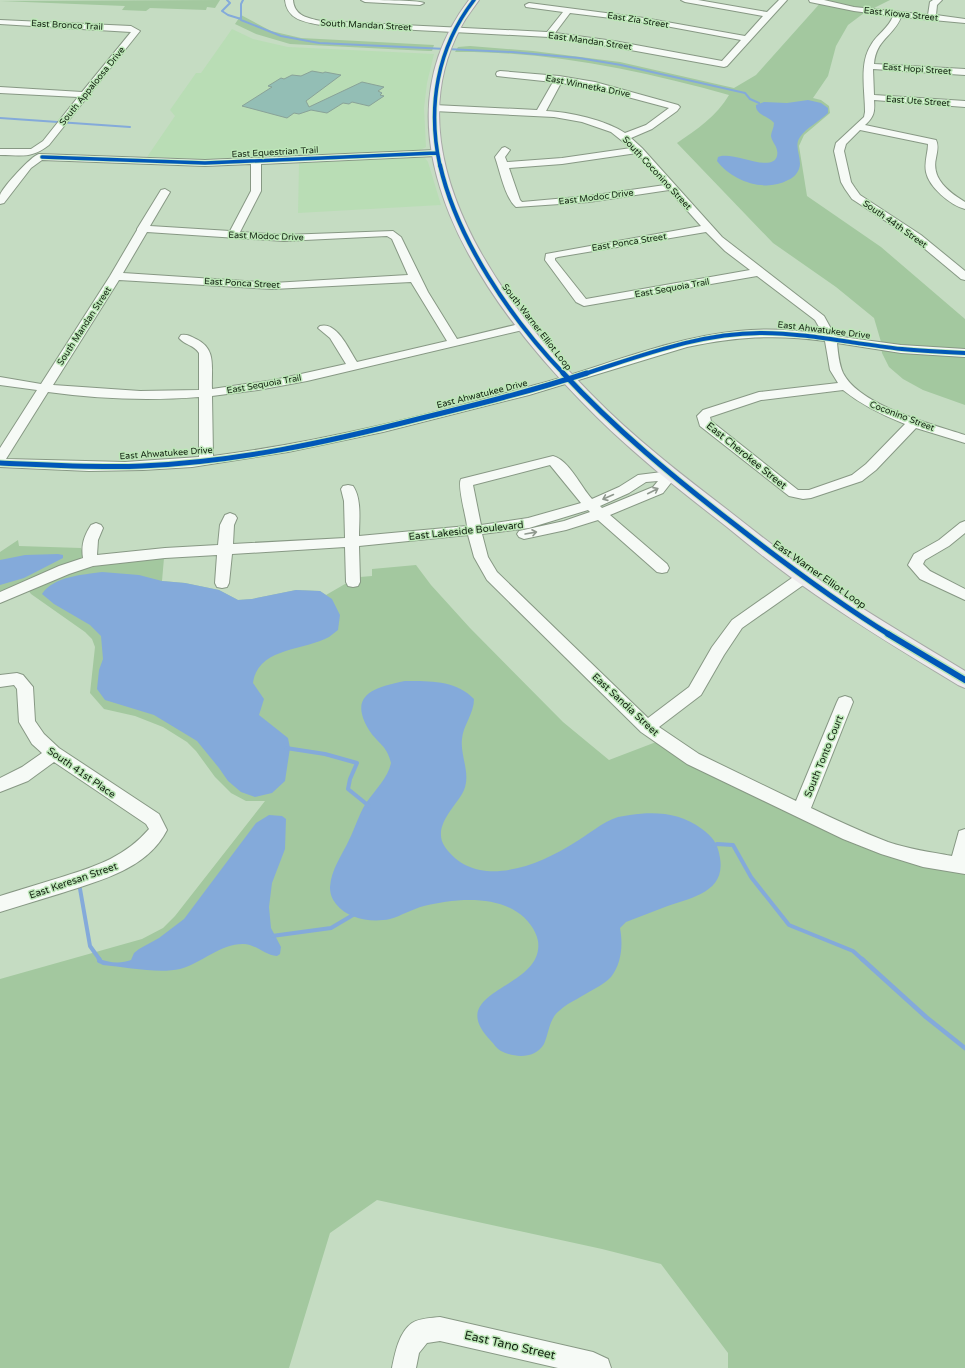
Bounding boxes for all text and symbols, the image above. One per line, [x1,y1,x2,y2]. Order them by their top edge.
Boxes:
street label: East Kiowa Street [863,5,939,24]
street label: East Zia Street [606,10,670,31]
street label: East Bronco Trail [31,18,103,33]
street label: South Mandan Street [320,18,412,33]
street label: East Mandan Street [547,30,633,53]
street label: South Appaloosa Drive [57,45,127,128]
street label: East Hopi Street [882,62,952,77]
street label: East Winnetka Drive [545,73,631,100]
street label: East Ute Street [886,94,951,109]
street label: South Coconino Street [620,134,694,213]
street label: East Equestrian Trail [231,145,319,160]
street label: East Modoc Drive [558,187,634,208]
street label: South 44th Street [860,198,929,251]
street label: East Modoc Drive [228,230,304,243]
street label: East Ponca Street [591,231,668,254]
street label: East Ponca Street [204,276,281,291]
street label: East Sequoia Trail [634,277,710,300]
street label: South Warner Elliot Loop [499,282,574,373]
street label: South Mandan Street [55,285,114,368]
street label: East Ahwatukee Drive [777,319,871,342]
street label: East Sequoia Trail [226,373,302,396]
street label: East Ahwatukee Drive [436,378,529,411]
street label: Coconino Street [868,399,936,434]
street label: East Cherokee Street [704,420,789,492]
street label: East Ahwatukee Drive [119,445,213,462]
one-way arrow [647,487,659,494]
one-way arrow [602,494,614,501]
street label: East Lakeside Boulevard [408,519,524,543]
one-way arrow [524,529,537,537]
street label: East Warner Elliot Loop [771,538,868,612]
street label: East Sandia Street [590,671,661,739]
street label: South Tonto Court [802,713,846,799]
street label: South 41st Place [45,745,118,801]
street label: East Keresan Street [28,860,119,902]
street label: East Tano Street [463,1328,557,1362]

